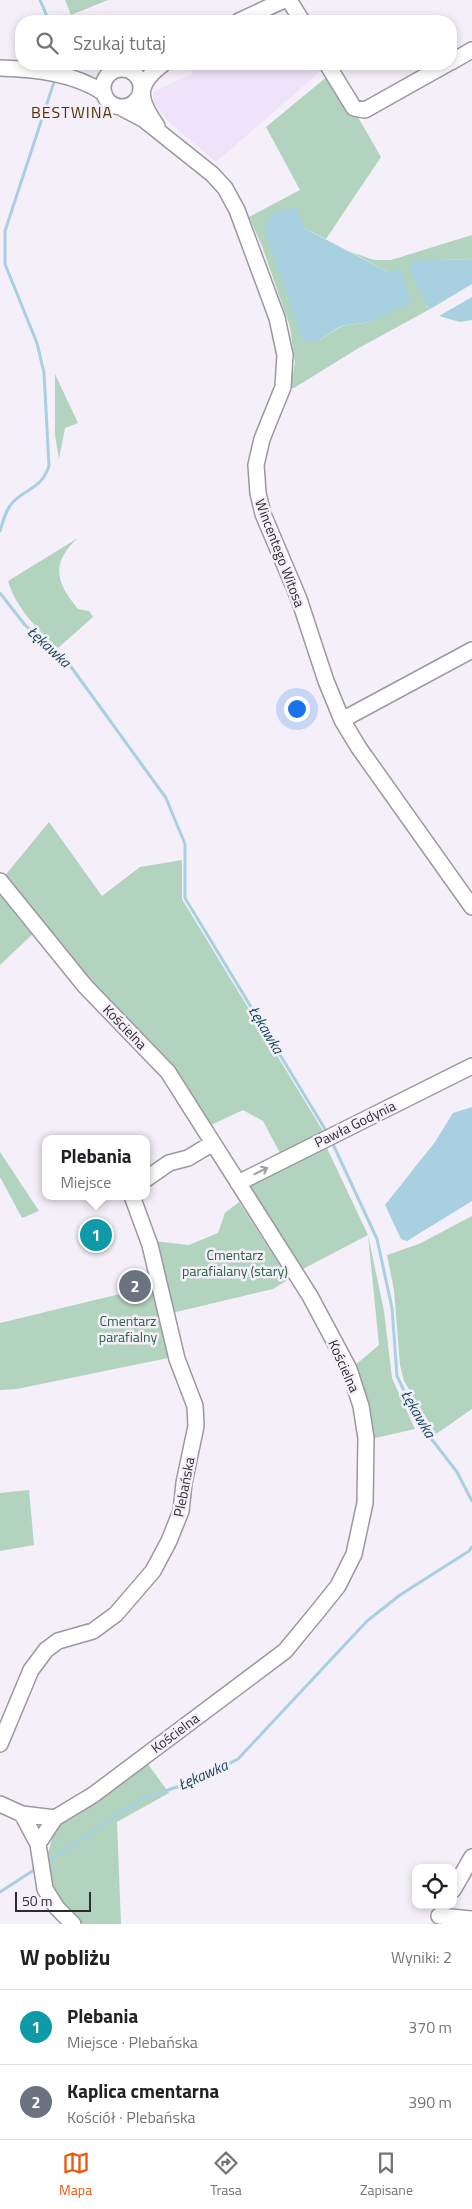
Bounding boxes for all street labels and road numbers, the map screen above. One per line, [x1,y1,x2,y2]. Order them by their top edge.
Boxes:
street label: Wincentego Witosa [250,496,311,610]
street label: Kościelna [98,999,152,1054]
street label: Pawła Godynia [311,1095,399,1152]
street label: Kościelna [324,1336,365,1395]
street label: Plebańska [167,1455,200,1519]
street label: Kościelna [146,1707,203,1758]

